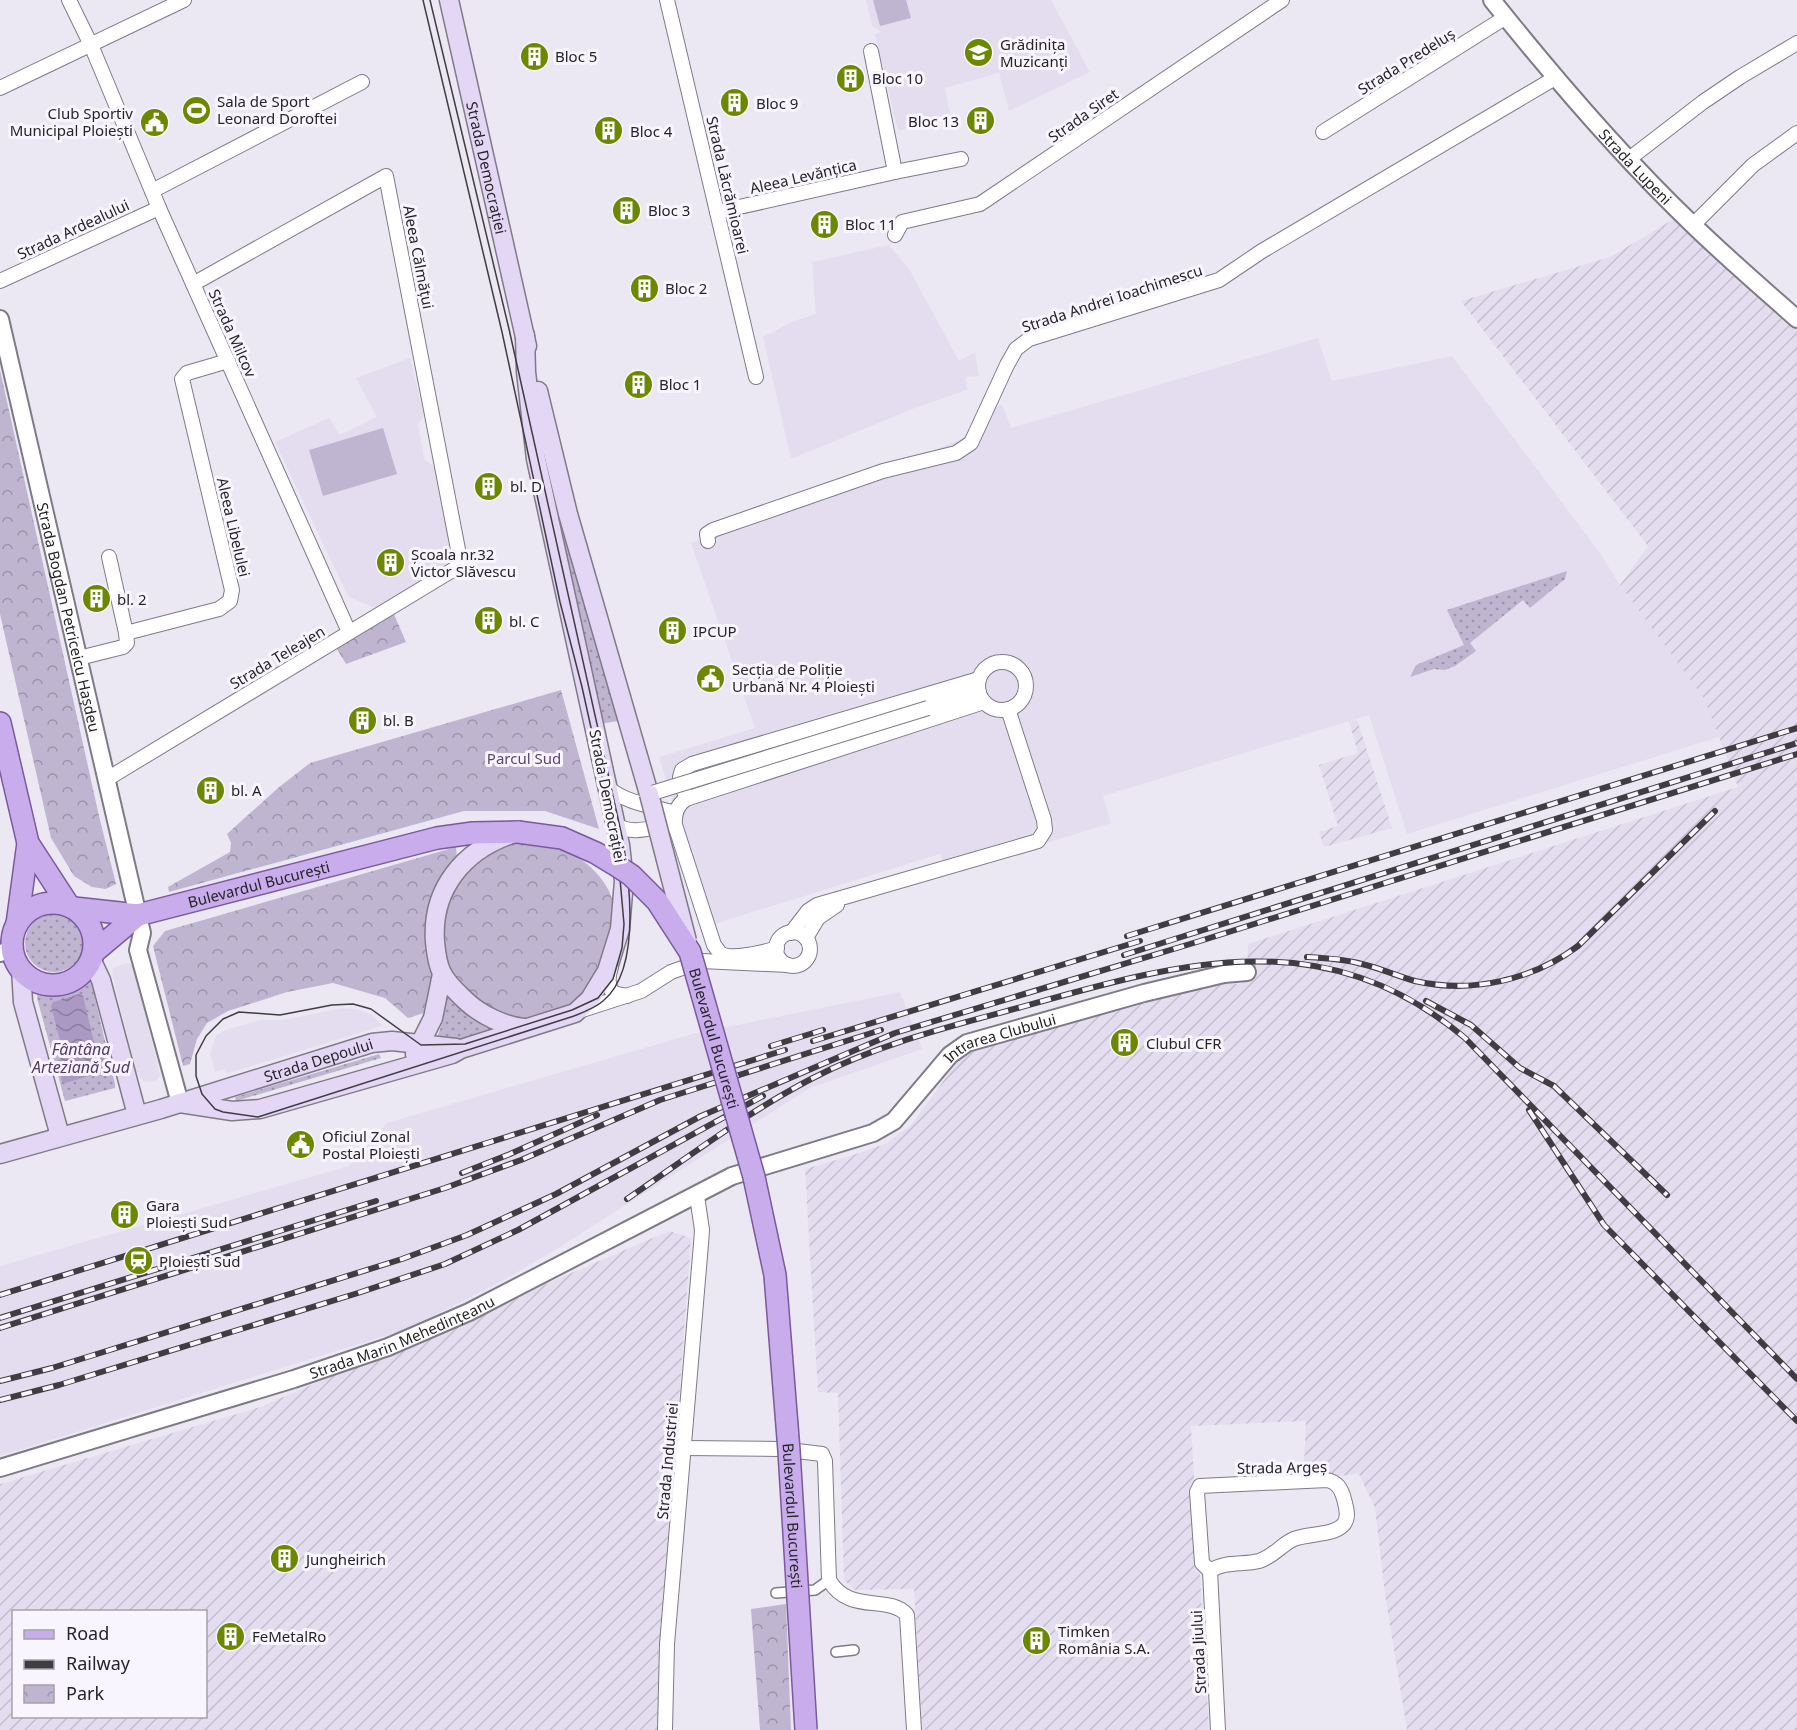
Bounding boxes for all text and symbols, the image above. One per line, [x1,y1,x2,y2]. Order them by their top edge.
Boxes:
street label: Strada Predeluș [1354,23,1458,99]
place label: Grădinița Muzicanți [1000,34,1068,71]
school or university icon: Grădinița Muzicanți [963,37,995,69]
building icon: Bloc 5 [518,40,550,72]
place label: Bloc 5 [555,46,597,66]
building icon: Bloc 10 [835,62,867,94]
place label: Bloc 10 [872,68,923,88]
street label: Strada Siret [1044,83,1123,147]
building icon: Bloc 9 [719,87,751,119]
place label: Sala de Sport Leonard Doroftei [217,91,337,128]
place label: Bloc 9 [756,93,798,113]
sports icon: Sala de Sport Leonard Doroftei [180,94,212,126]
street label: Strada Democrației [462,100,511,236]
place label: Club Sportiv Municipal Ploiești [10,103,133,140]
building icon: Bloc 13 [964,105,996,137]
public building icon: Club Sportiv Municipal Ploiești [138,106,170,138]
place label: Bloc 13 [908,111,959,131]
street label: Strada Lăcrămioarei [702,114,754,256]
building icon: Bloc 4 [593,115,625,147]
place label: Bloc 4 [630,121,673,141]
street label: Strada Lupeni [1595,124,1676,209]
street label: Aleea Levănțica [748,154,858,198]
street label: Strada Ardealului [14,194,132,264]
building icon: Bloc 3 [611,194,643,226]
place label: Bloc 3 [648,200,690,220]
street label: Aleea Călmățui [399,203,439,311]
building icon: Bloc 11 [808,208,840,240]
place label: Bloc 11 [845,214,896,234]
street label: Strada Andrei Ioachimescu [1019,259,1205,337]
building icon: Bloc 2 [628,272,660,304]
place label: Bloc 2 [665,278,707,298]
street label: Strada Milcov [205,286,261,381]
building icon: Bloc 1 [622,368,654,400]
place label: Bloc 1 [659,374,701,394]
building icon: bl. D [473,470,505,502]
street label: Aleea Libelulei [213,475,255,579]
place label: bl. D [510,476,542,496]
street label: Strada Bogdan Petriceicu Hașdeu [33,500,105,734]
place label: Școala nr.32 Victor Slăvescu [411,544,516,581]
building icon: Școala nr.32 Victor Slăvescu [374,547,406,579]
building icon: bl. 2 [80,583,112,615]
place label: bl. 2 [117,589,147,609]
building icon: bl. C [472,605,504,637]
place label: bl. C [509,611,540,631]
building icon: IPCUP [656,615,688,647]
street label: Strada Teleajen [226,621,328,693]
place label: IPCUP [693,621,737,641]
place label: Secția de Poliție Urbană Nr. 4 Ploiești [732,659,875,696]
public building icon: Secția de Poliție Urbană Nr. 4 Ploiești [695,662,727,694]
building icon: bl. B [346,704,378,736]
place label: bl. B [383,710,414,730]
street label: Strada Democrației [585,728,631,864]
park label: Parcul Sud [487,748,561,768]
building icon: bl. A [194,774,226,806]
place label: bl. A [231,780,262,800]
street label: Bulevardul București [186,856,332,912]
street label: Bulevardul București [685,965,744,1111]
street label: Intrarea Clubului [938,1008,1058,1066]
building icon: Clubul CFR [1109,1027,1141,1059]
street label: Strada Depoului [261,1033,376,1086]
place label: Clubul CFR [1146,1033,1222,1053]
water label: Fântâna Arteziană Sud [31,1038,131,1078]
place label: Oficiul Zonal Postal Ploiești [322,1126,420,1163]
public building icon: Oficiul Zonal Postal Ploiești [285,1129,317,1161]
place label: Gara Ploiești Sud [146,1195,227,1232]
building icon: Gara Ploiești Sud [109,1198,141,1230]
station icon: Ploiești Sud [122,1245,154,1277]
place label: Ploiești Sud [159,1251,240,1271]
street label: Strada Marin Mehedințeanu [307,1291,498,1383]
street label: Strada Industriei [652,1402,682,1520]
street label: Bulevardul București [778,1442,807,1589]
street label: Strada Argeș [1237,1456,1327,1478]
building icon: Jungheirich [269,1543,301,1575]
place label: Jungheirich [304,1549,386,1569]
legend [12,1610,207,1718]
street label: Strada Jiului [1186,1610,1210,1694]
building icon: FeMetalRo [215,1620,247,1652]
text: Road [66,1621,109,1645]
place label: Timken România S.A. [1058,1621,1150,1658]
building icon: Timken România S.A. [1021,1624,1053,1656]
place label: FeMetalRo [252,1626,326,1646]
text: Railway [66,1651,131,1675]
text: Park [66,1681,104,1705]

